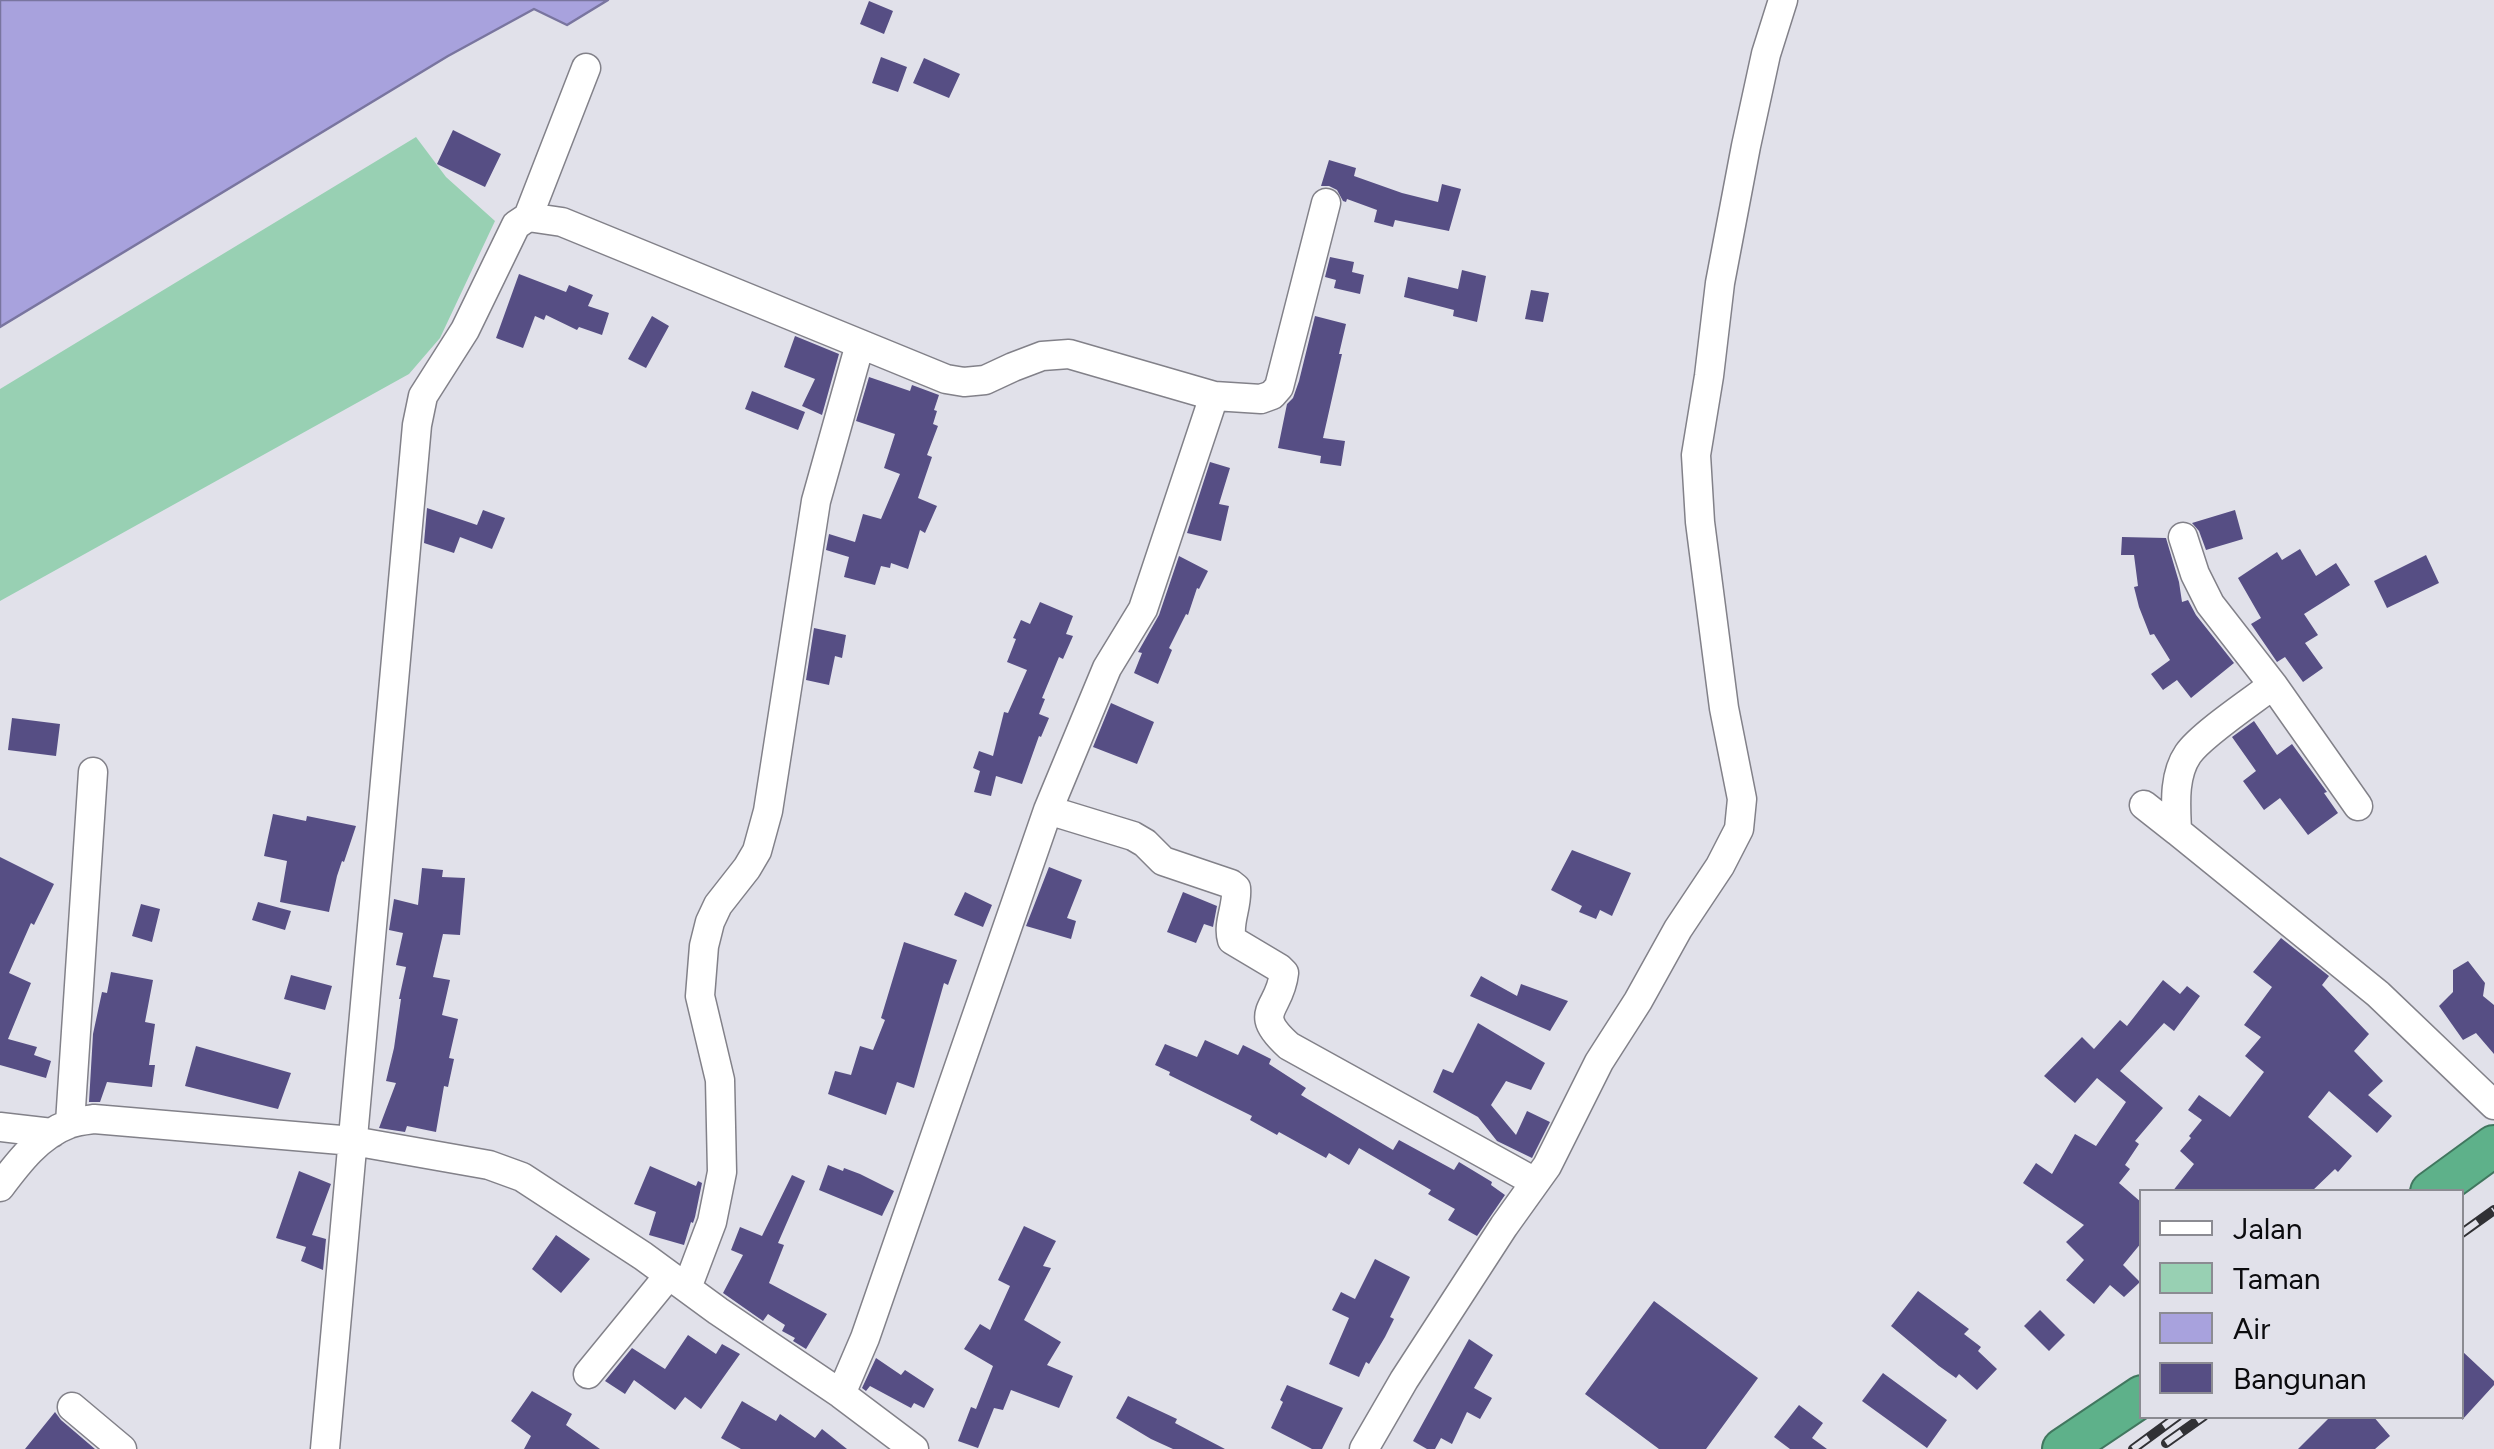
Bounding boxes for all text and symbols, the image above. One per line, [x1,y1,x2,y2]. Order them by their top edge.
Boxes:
legend [2139,1189,2464,1419]
text: Jalan [2233,1210,2302,1247]
text: Taman [2233,1260,2321,1297]
text: Air [2233,1310,2270,1347]
text: Bangunan [2233,1360,2367,1397]

